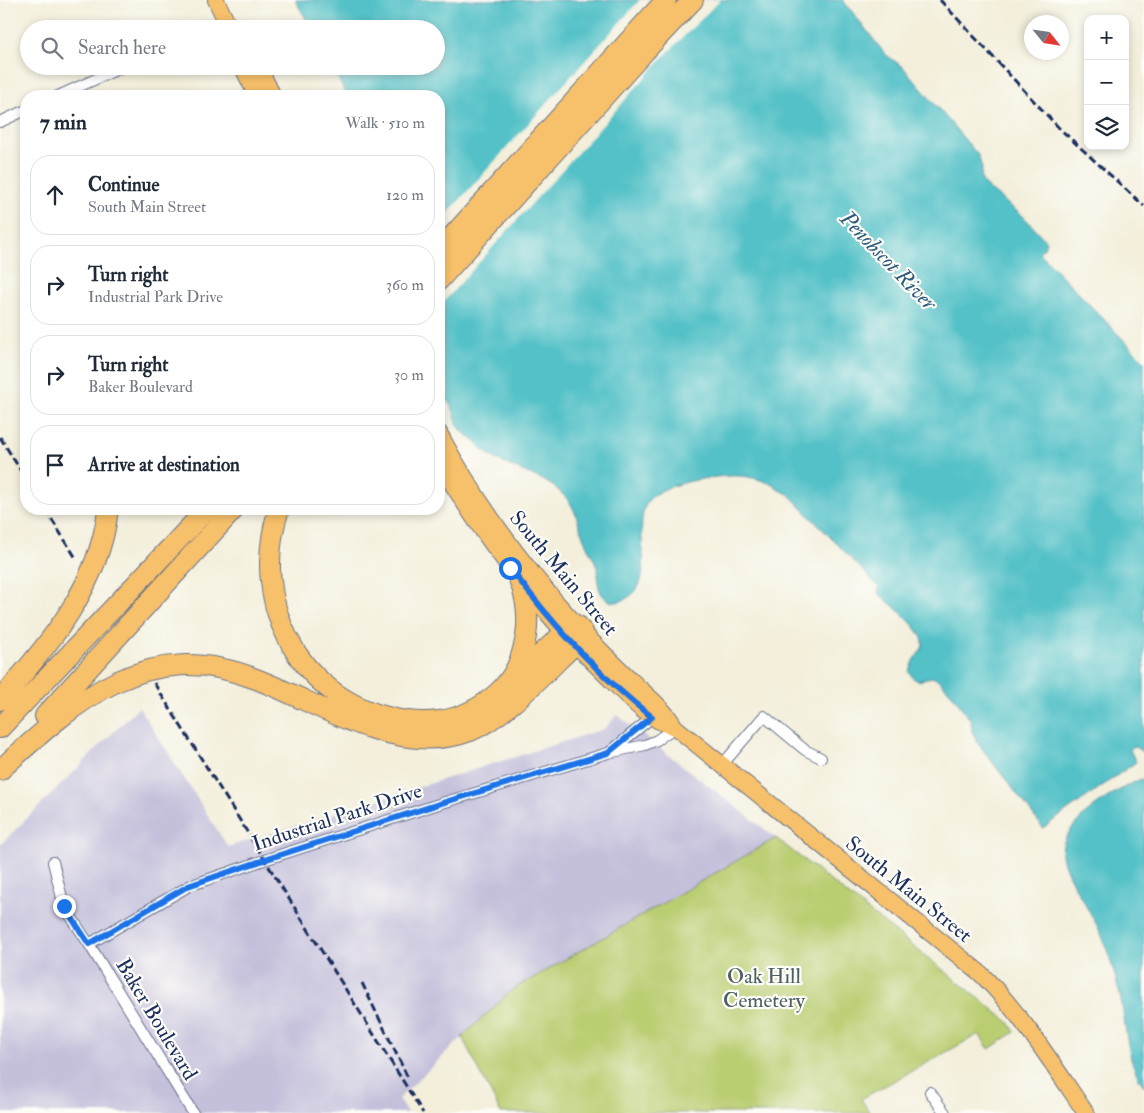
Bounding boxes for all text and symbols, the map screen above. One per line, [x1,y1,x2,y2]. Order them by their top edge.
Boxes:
north arrow [1024,15,1069,60]
map controls [1084,15,1129,150]
button: + [1084,15,1129,60]
search box [20,20,445,75]
icon: search [38,34,66,62]
text: Search here [78,36,166,60]
button: − [1084,60,1129,105]
button: layers [1084,105,1129,150]
text: 7 min [40,109,87,136]
text: Walk · 510 m [345,113,425,133]
text: Continue [88,173,159,197]
icon: ahead [41,181,69,209]
text: 120 m [386,185,424,205]
text: South Main Street [88,197,206,217]
water label: Penobscot River [833,204,944,318]
text: Turn right [88,263,168,287]
icon: right [41,271,69,299]
text: 360 m [386,275,424,295]
text: Industrial Park Drive [88,287,223,307]
text: Turn right [88,353,168,377]
icon: right [41,361,69,389]
text: 30 m [394,365,424,385]
text: Baker Boulevard [88,377,193,397]
icon: arrive [41,451,69,479]
text: Arrive at destination [88,453,240,477]
street label: South Main Street [503,505,624,642]
route start [499,557,522,580]
street label: Industrial Park Drive [249,777,426,858]
street label: South Main Street [840,830,978,949]
route end [53,895,76,918]
street label: Baker Boulevard [110,953,204,1086]
park label: Oak Hill Cemetery [723,963,806,1014]

